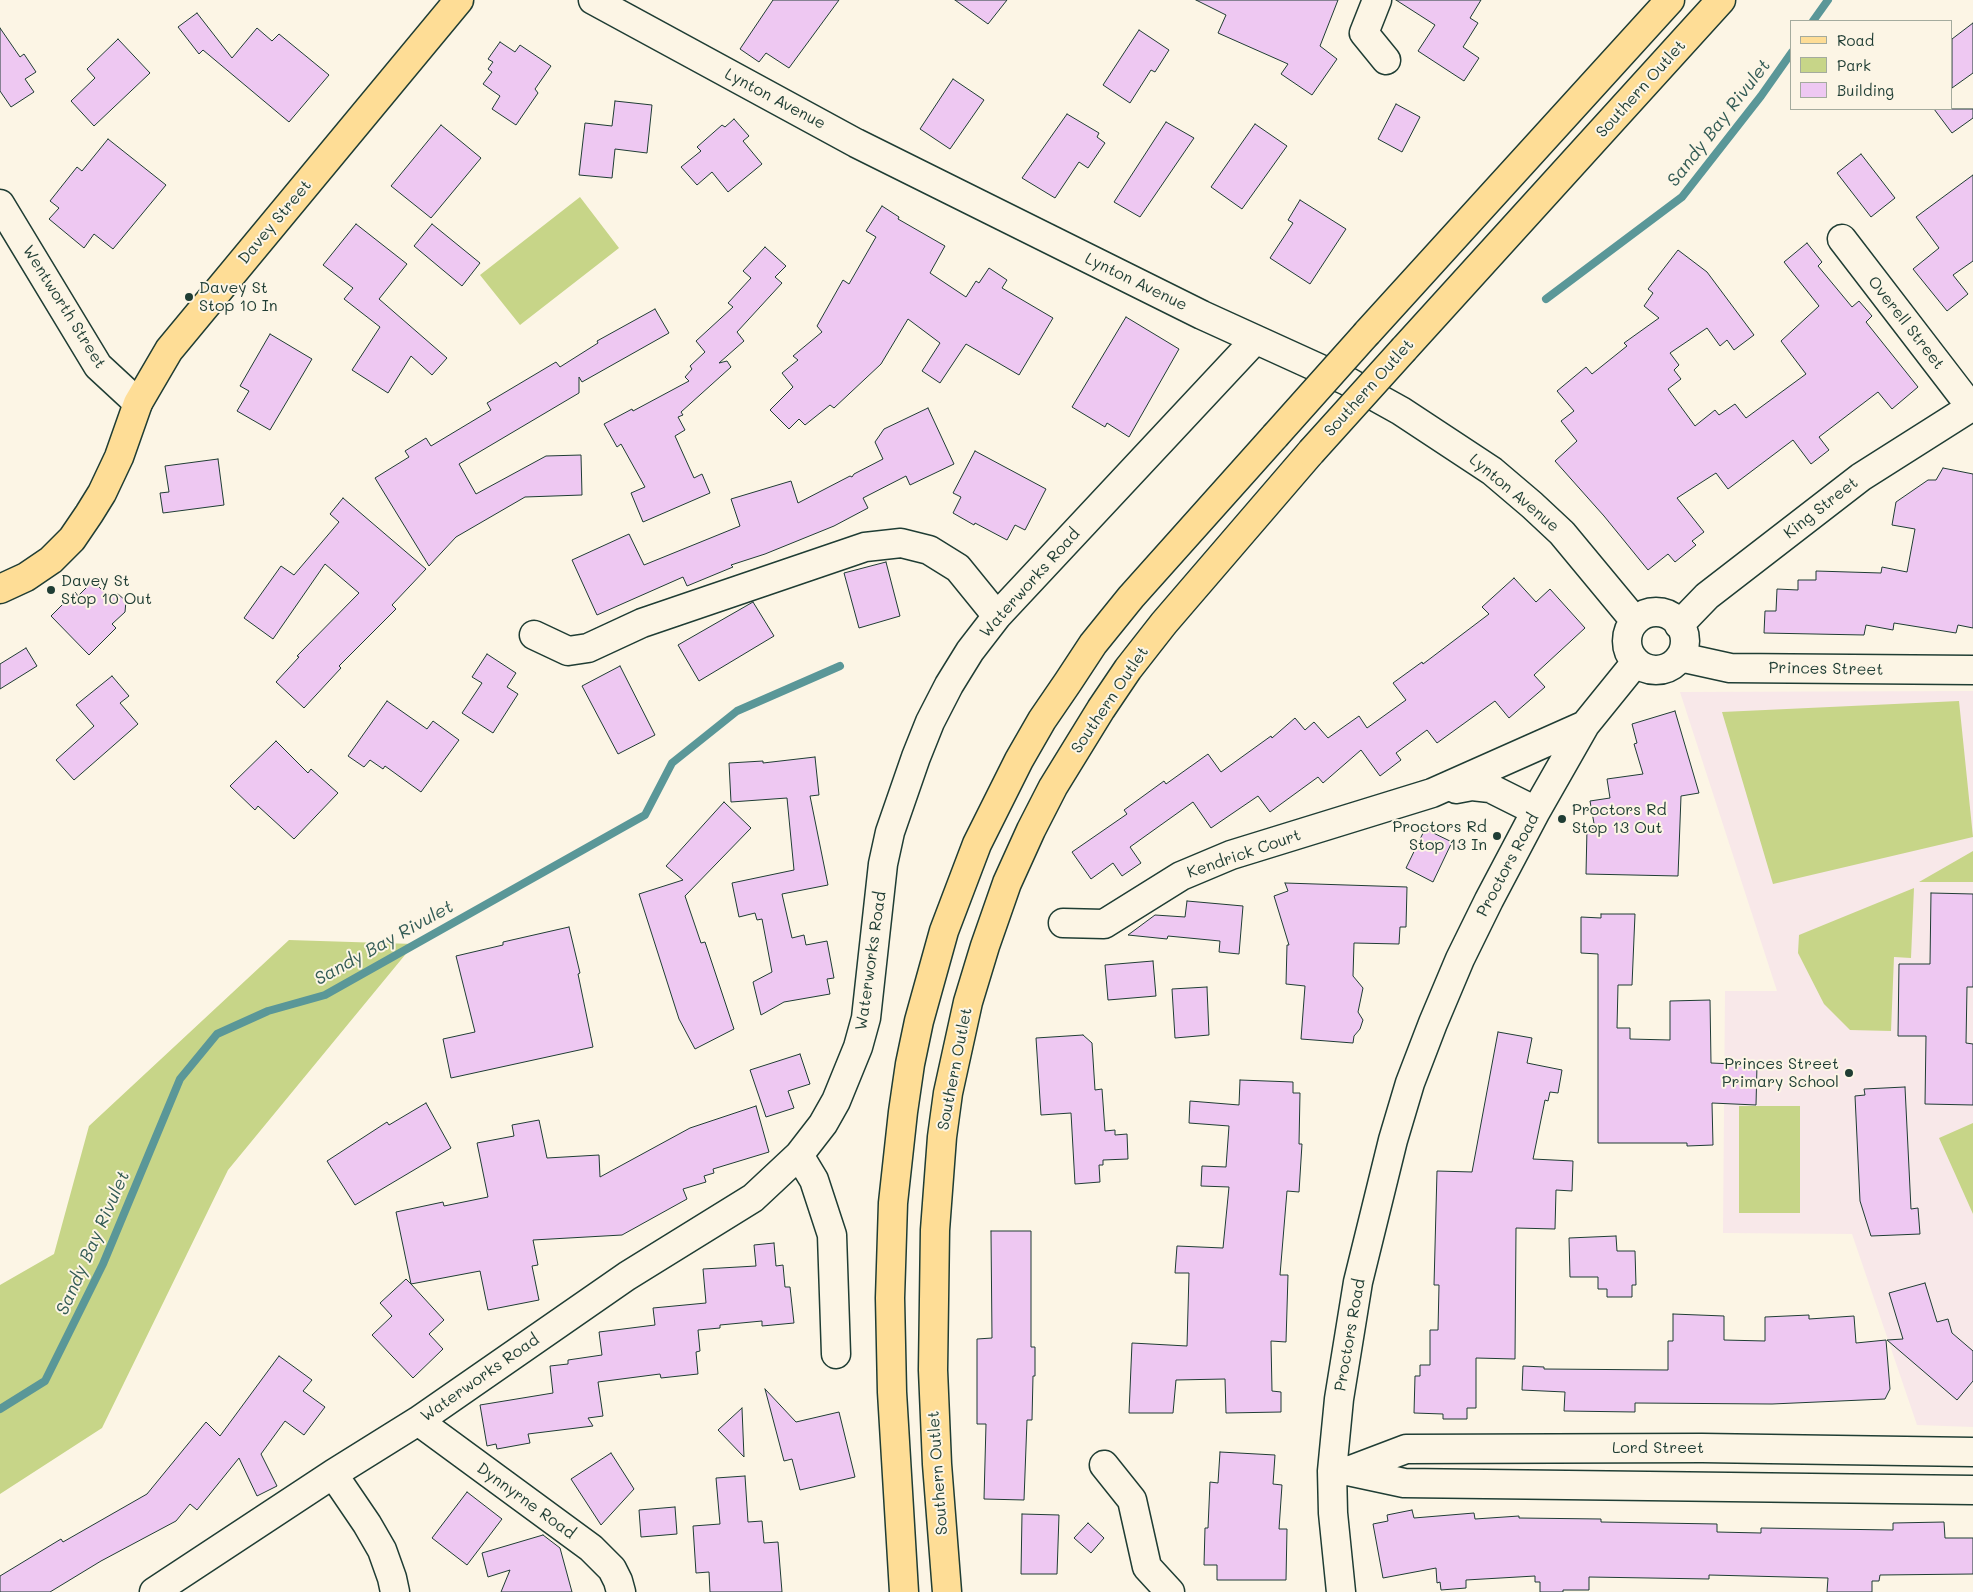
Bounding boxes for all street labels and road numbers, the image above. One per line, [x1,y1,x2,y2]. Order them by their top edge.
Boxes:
street label: Southern Outlet [1592,36,1690,142]
street label: Lynton Avenue [721,64,829,134]
street label: Davey Street [234,176,316,268]
street label: Wentworth Street [18,242,110,372]
street label: Lynton Avenue [1082,249,1190,315]
street label: Overell Street [1864,273,1948,373]
street label: Southern Outlet [1320,335,1418,441]
street label: Lynton Avenue [1465,450,1563,536]
street label: King Street [1780,473,1862,543]
street label: Waterworks Road [976,524,1084,642]
street label: Southern Outlet [1067,643,1153,757]
street label: Princes Street [1768,658,1884,680]
street label: Proctors Road [1473,810,1543,920]
street label: Kendrick Court [1184,826,1304,882]
street label: Waterworks Road [852,890,890,1032]
street label: Southern Outlet [934,1006,976,1132]
street label: Proctors Road [1331,1277,1369,1393]
street label: Waterworks Road [417,1330,543,1426]
street label: Southern Outlet [924,1410,952,1536]
street label: Lord Street [1612,1438,1704,1458]
street label: Dynnyrne Road [473,1459,579,1543]

